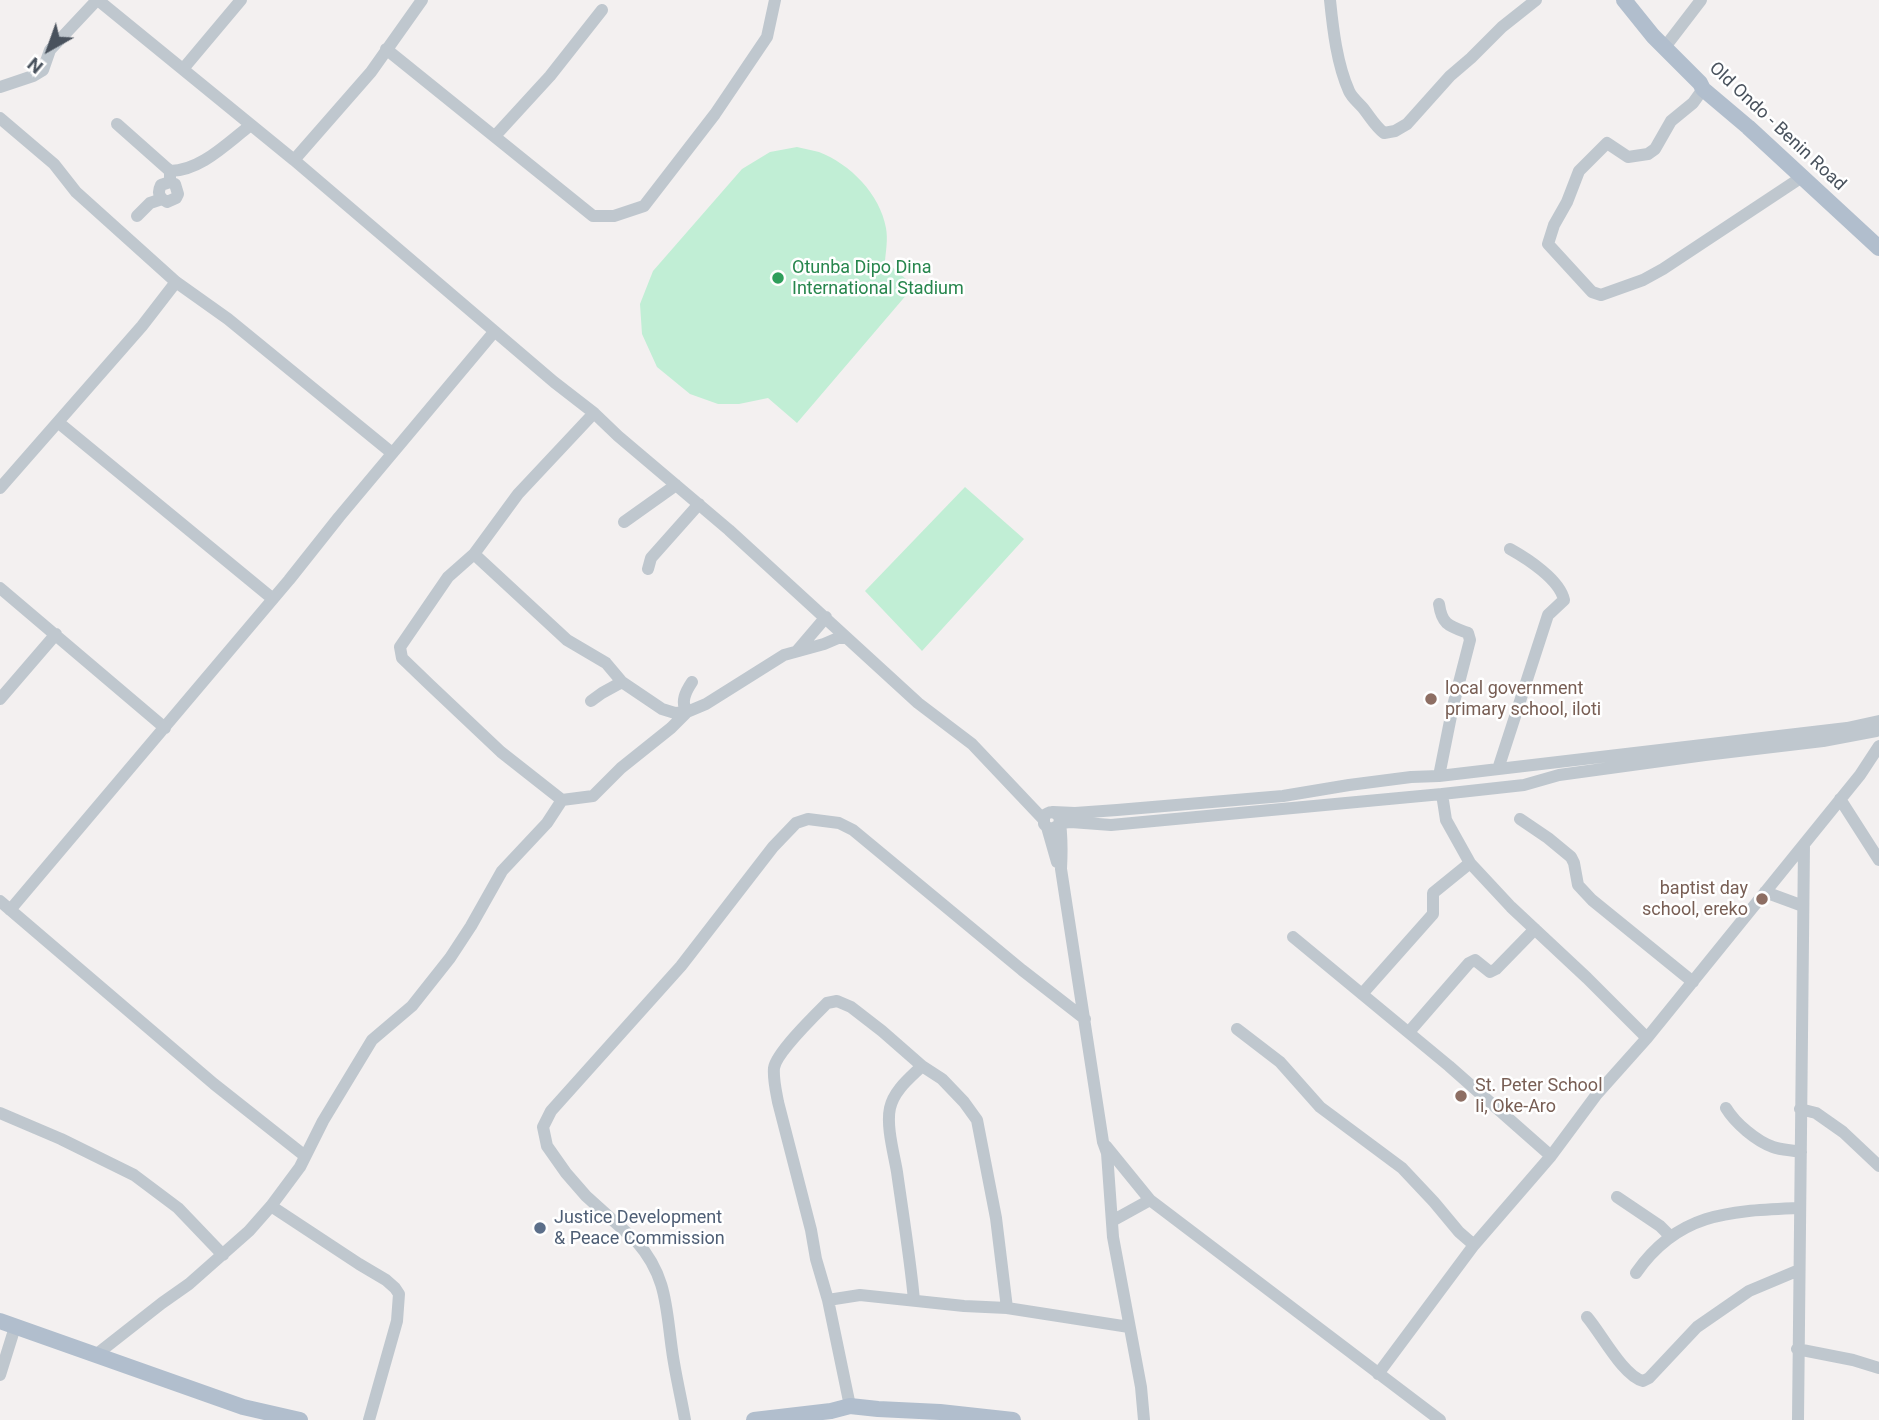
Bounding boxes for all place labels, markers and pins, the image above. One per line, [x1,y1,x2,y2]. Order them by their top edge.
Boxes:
place label: Otunba Dipo Dina International Stadium [792,257,964,300]
marker: Otunba Dipo Dina International Stadium [770,270,786,286]
place label: local government primary school, iloti [1445,678,1601,720]
marker: local government primary school, iloti [1423,691,1439,707]
place label: baptist day school, ereko [1642,878,1748,920]
marker: baptist day school, ereko [1754,891,1770,907]
place label: St. Peter School Ii, Oke-Aro [1475,1075,1603,1118]
marker: St. Peter School Ii, Oke-Aro [1453,1088,1469,1104]
place label: Justice Development & Peace Commission [554,1207,725,1250]
marker: Justice Development & Peace Commission [532,1220,548,1236]

